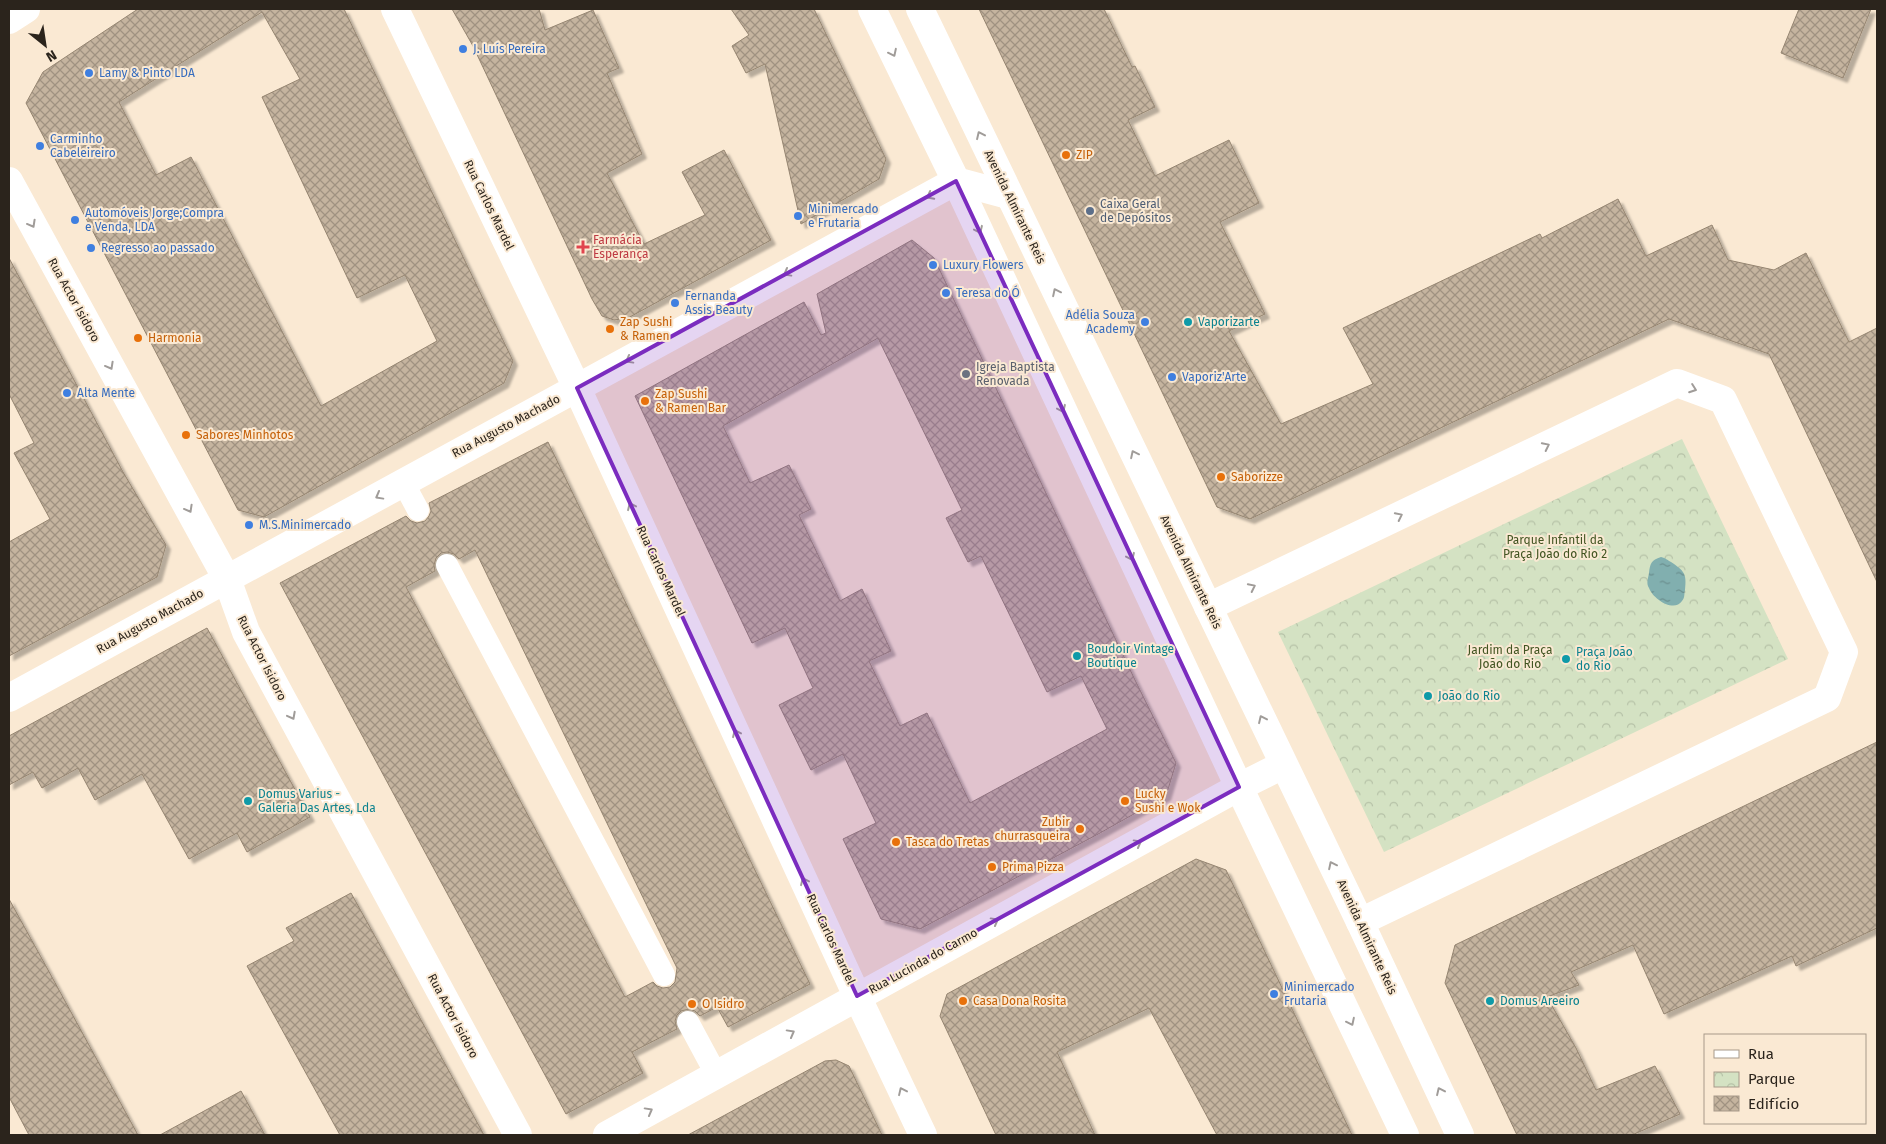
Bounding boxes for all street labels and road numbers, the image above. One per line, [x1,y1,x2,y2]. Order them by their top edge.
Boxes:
street label: Avenida Almirante Reis [981,148,1049,267]
street label: Rua Carlos Mardel [461,158,517,253]
street label: Rua Actor Isidoro [45,256,103,344]
street label: Rua Augusto Machado [450,392,562,460]
street label: Avenida Almirante Reis [1157,513,1225,632]
street label: Rua Carlos Mardel [634,523,688,619]
street label: Rua Augusto Machado [94,586,206,656]
street label: Rua Actor Isidoro [235,613,289,703]
street label: Avenida Almirante Reis [1334,877,1400,997]
street label: Rua Carlos Mardel [804,891,858,987]
street label: Rua Lucinda do Carmo [866,925,980,997]
street label: Rua Actor Isidoro [425,971,481,1061]

